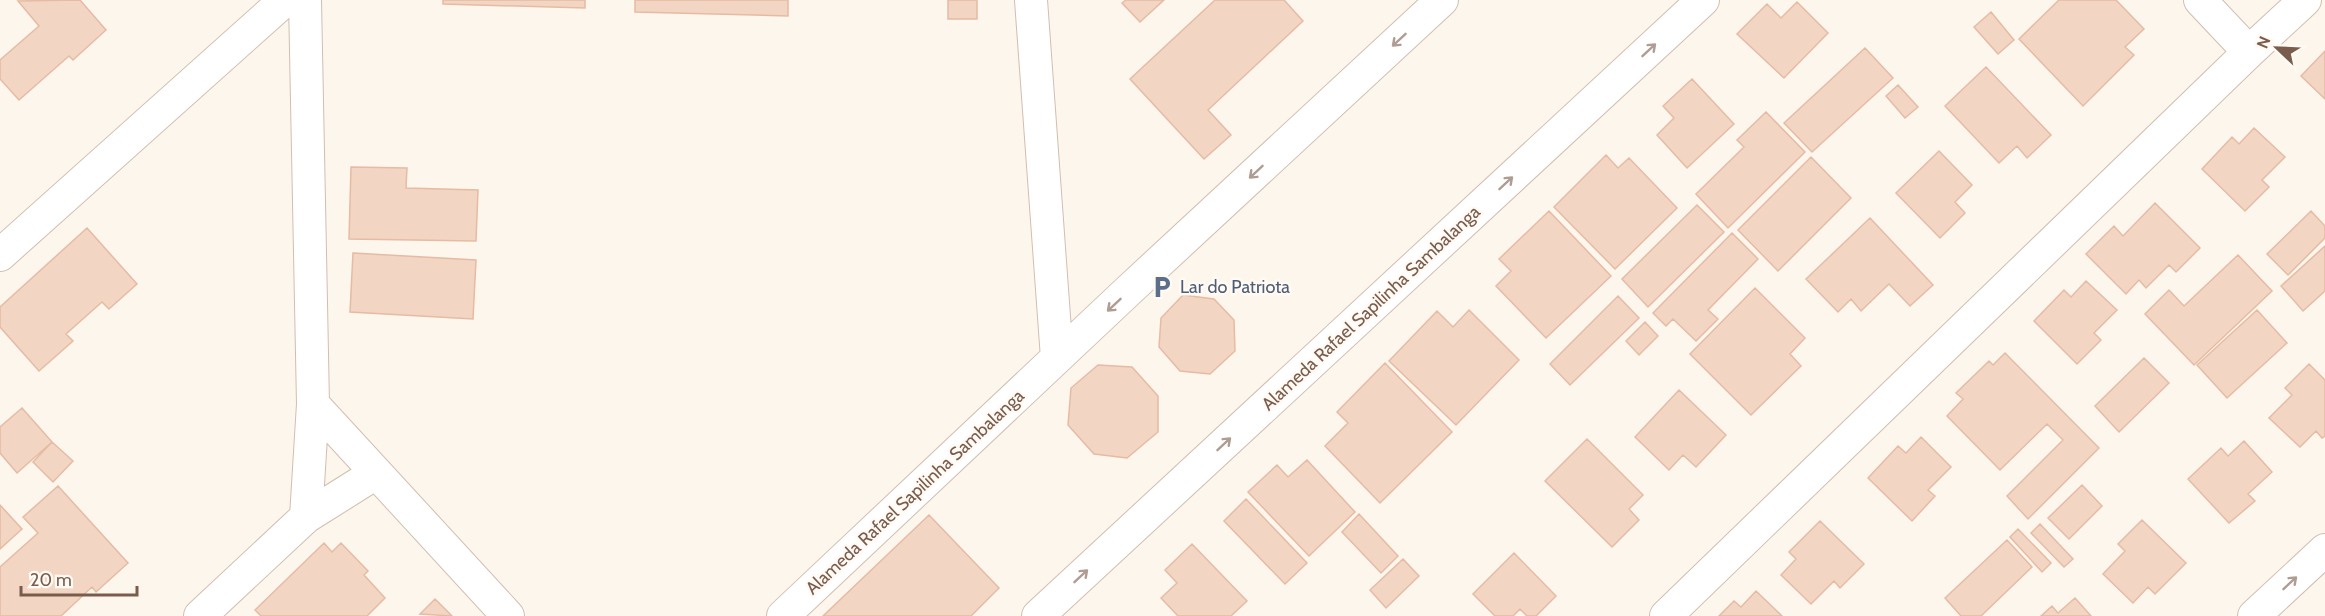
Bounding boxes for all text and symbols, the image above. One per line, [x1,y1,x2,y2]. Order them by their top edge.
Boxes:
north arrow [2247,18,2307,78]
one-way arrow [1392,33,1407,47]
text: N [2253,33,2275,51]
one-way arrow [1641,43,1656,57]
one-way arrow [1249,165,1264,179]
one-way arrow [1498,176,1513,190]
street label: Alameda Rafael Sapilinha Sambalanga [1257,201,1485,415]
parking icon: Lar do Patriota [1149,274,1175,300]
place label: Lar do Patriota [1180,276,1290,298]
one-way arrow [1106,298,1121,312]
street label: Alameda Rafael Sapilinha Sambalanga [801,385,1029,599]
one-way arrow [1216,437,1231,451]
scale bar [21,559,136,597]
text: 20 m [30,569,72,591]
one-way arrow [1073,569,1088,583]
one-way arrow [2282,576,2297,590]

